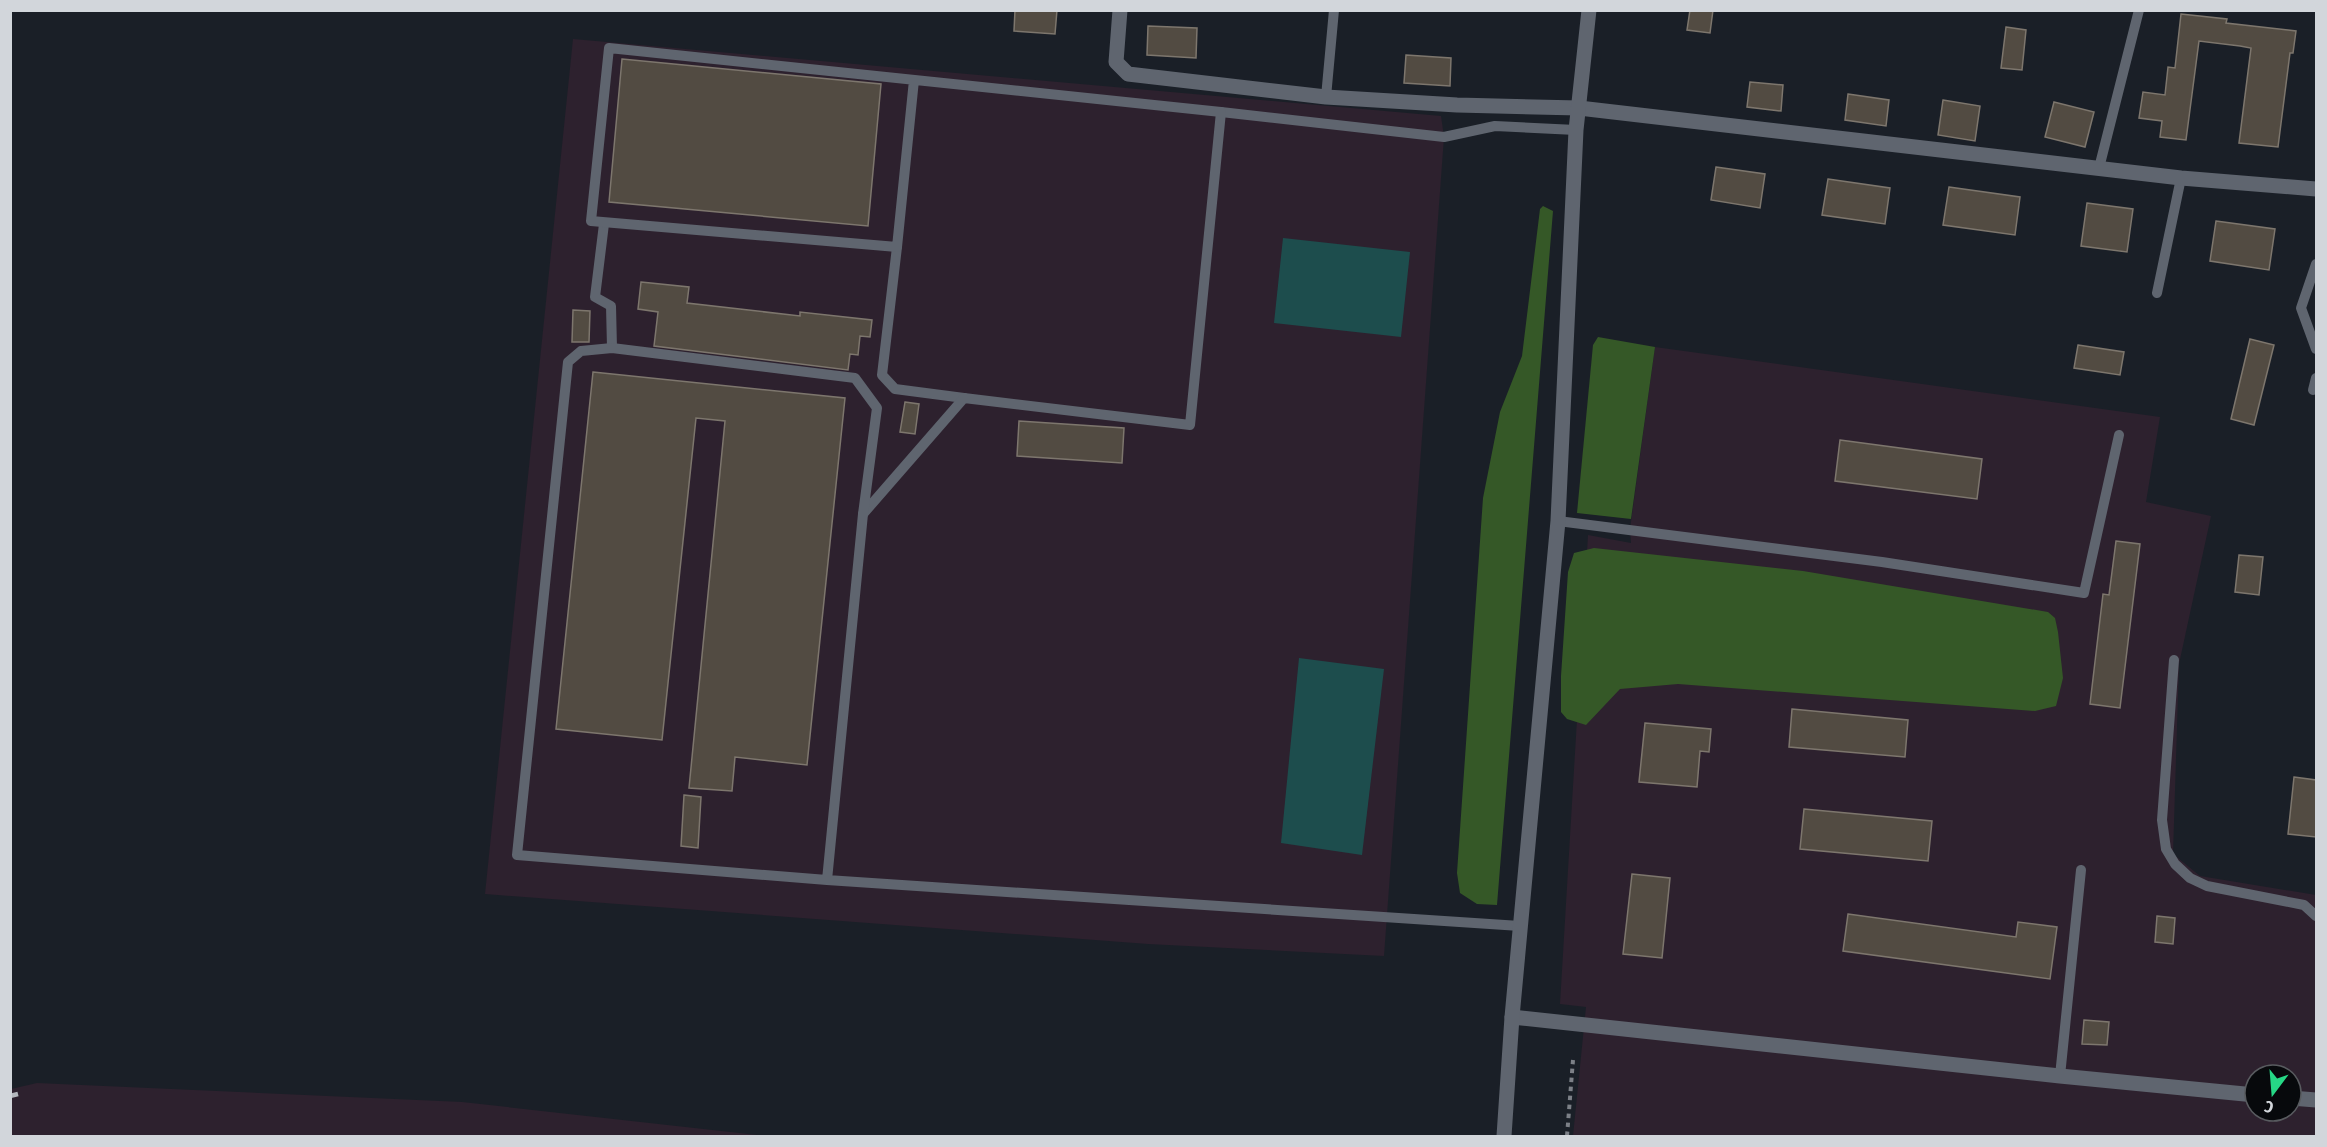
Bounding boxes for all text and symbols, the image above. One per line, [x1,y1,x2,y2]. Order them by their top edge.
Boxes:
north arrow [2243,1063,2303,1123]
text: С [2262,1096,2276,1117]

